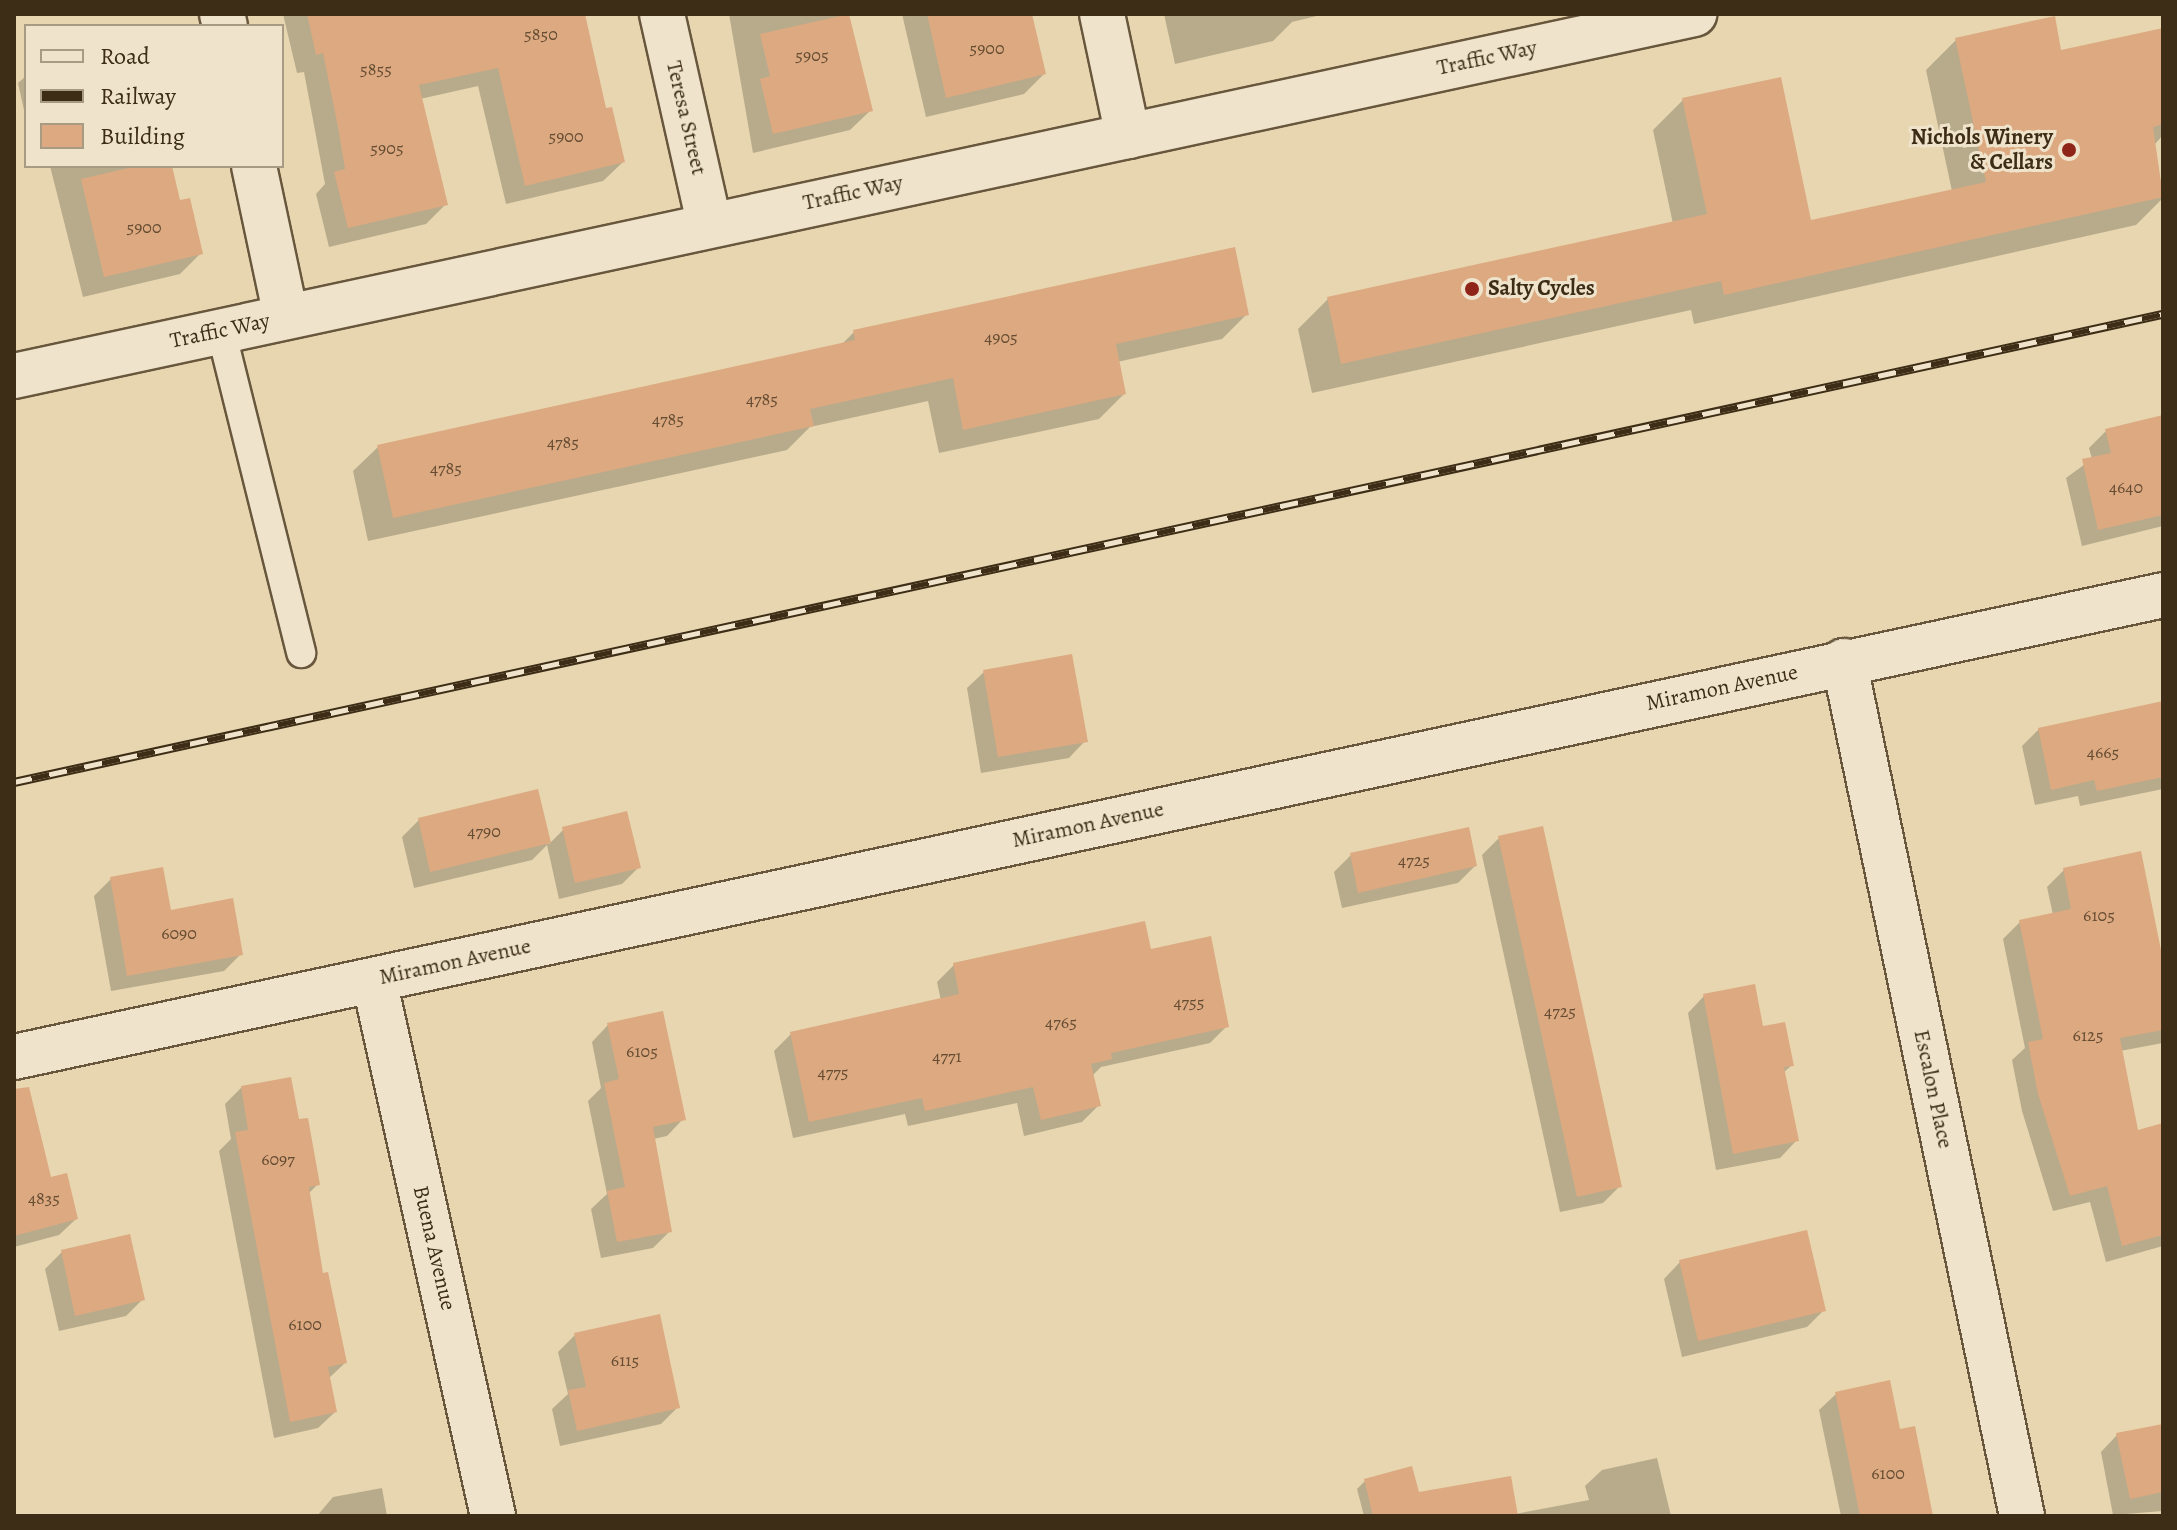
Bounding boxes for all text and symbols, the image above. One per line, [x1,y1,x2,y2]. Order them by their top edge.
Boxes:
house number: 5850 [524,23,558,45]
legend [24,24,284,168]
street label: Traffic Way [1435,35,1539,81]
house number: 5900 [969,37,1005,59]
text: Road [100,40,150,72]
house number: 5905 [795,44,829,66]
house number: 5855 [360,58,392,80]
street label: Teresa Street [660,58,712,178]
text: Railway [100,80,176,112]
text: Building [100,120,185,152]
place label: Nichols Winery & Cellars [1911,124,2053,176]
house number: 5900 [548,125,584,147]
house number: 5905 [370,137,404,159]
marker: Nichols Winery & Cellars [2060,141,2078,159]
street label: Traffic Way [801,170,905,216]
house number: 5900 [126,216,162,238]
place label: Salty Cycles [1488,276,1595,302]
marker: Salty Cycles [1463,280,1481,298]
street label: Traffic Way [168,308,272,354]
house number: 4905 [984,326,1018,348]
house number: 4785 [746,388,778,410]
house number: 4785 [652,408,684,430]
house number: 4785 [547,431,579,453]
house number: 4785 [430,457,462,479]
house number: 4640 [2109,476,2143,498]
street label: Miramon Avenue [1644,659,1800,717]
house number: 4665 [2087,741,2119,763]
street label: Miramon Avenue [1010,796,1166,854]
house number: 4790 [467,820,501,842]
house number: 4725 [1398,849,1430,871]
house number: 6105 [2083,904,2115,926]
house number: 6090 [161,922,197,944]
street label: Miramon Avenue [377,933,533,991]
house number: 4755 [1173,991,1205,1013]
house number: 4725 [1544,1000,1576,1022]
house number: 4765 [1045,1011,1077,1033]
house number: 6125 [2073,1024,2103,1046]
street label: Escalon Place [1908,1027,1958,1151]
house number: 6105 [626,1040,658,1062]
house number: 4771 [932,1045,962,1067]
house number: 4775 [817,1061,849,1083]
house number: 6097 [261,1148,295,1170]
street label: Buena Avenue [407,1183,461,1313]
house number: 4835 [28,1187,60,1209]
house number: 6100 [288,1313,322,1335]
house number: 6115 [611,1349,639,1371]
house number: 6100 [1871,1462,1905,1484]

